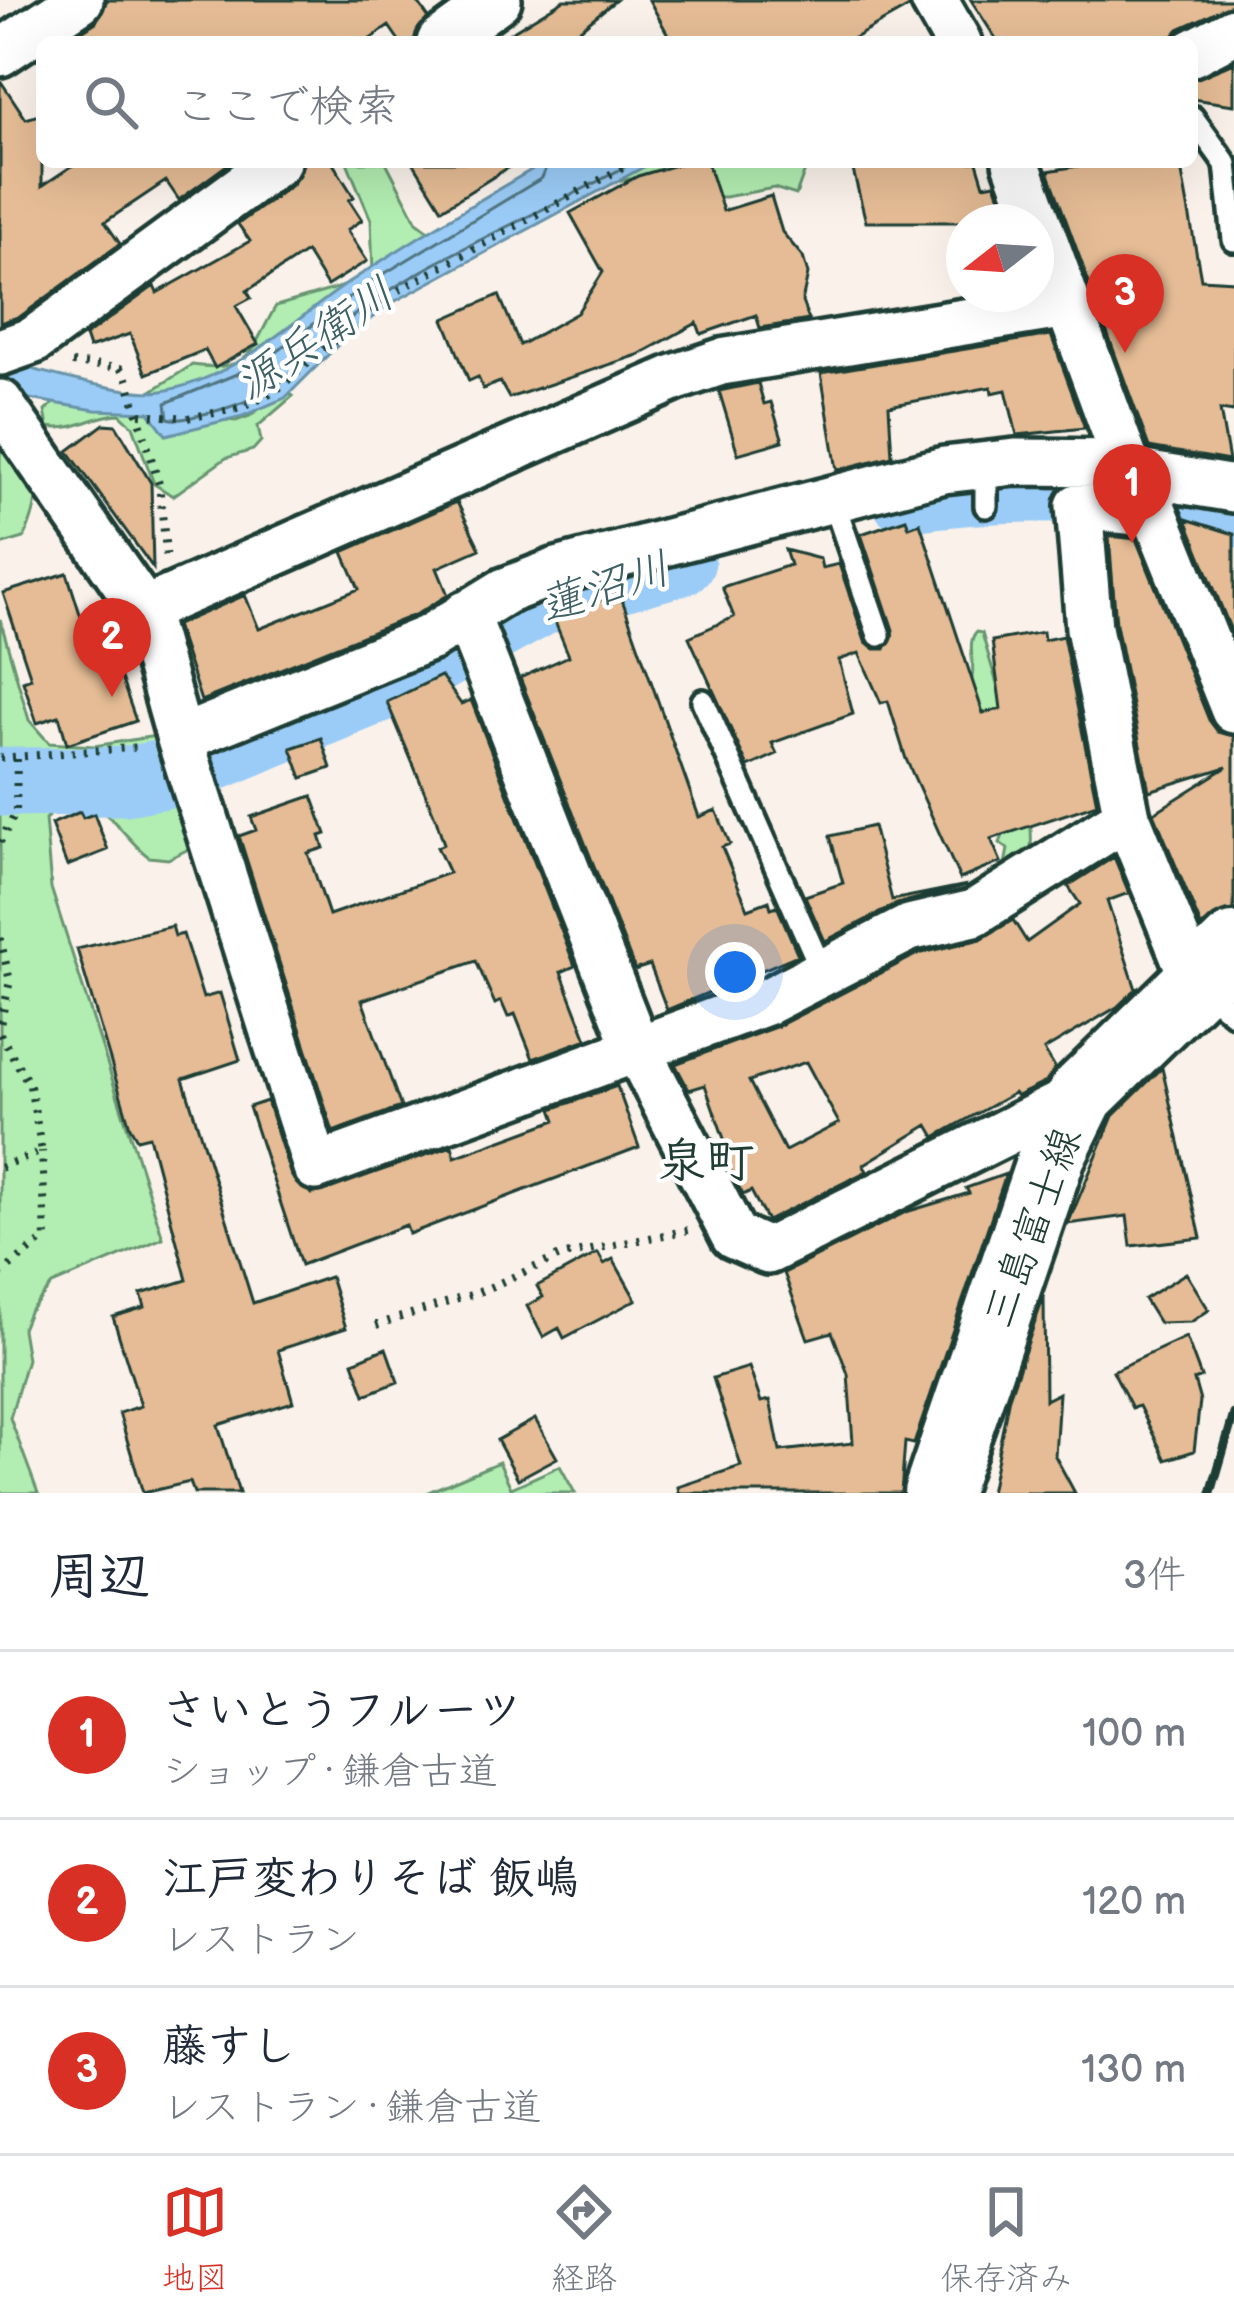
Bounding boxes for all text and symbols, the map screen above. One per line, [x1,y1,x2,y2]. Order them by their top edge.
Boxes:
search box [36,36,1198,168]
icon: search [78,69,144,135]
text: ここで検索 [174,80,399,135]
north arrow [946,204,1054,312]
pin: 3 [1086,254,1164,353]
water label: 源兵衛川 [225,267,405,413]
pin: 1 [1093,444,1171,543]
water label: 蓮沼川 [532,541,677,635]
pin: 2 [73,598,151,697]
your location [705,942,765,1002]
street label: 三島富士線 [973,1120,1093,1335]
district label: 泉町 [658,1134,754,1191]
text: 周辺 [48,1547,150,1608]
text: 3件 [1123,1553,1186,1600]
text: さいとうフルーツ [162,1684,522,1739]
text: 1 [79,1711,95,1758]
text: 100 m [1082,1711,1186,1758]
text: ショップ · 鎌倉古道 [162,1749,498,1796]
text: 江戸変わりそば 飯嶋 [162,1852,579,1907]
text: 2 [75,1879,99,1926]
text: 120 m [1082,1879,1186,1926]
text: レストラン [162,1917,360,1964]
text: 藤すし [162,2020,297,2075]
text: 3 [76,2047,98,2094]
text: 130 m [1081,2047,1186,2094]
text: レストラン · 鎌倉古道 [162,2085,542,2132]
tab: 地図 [162,2179,228,2299]
tab: 経路 [551,2179,617,2299]
tab: 保存済み [940,2179,1072,2299]

